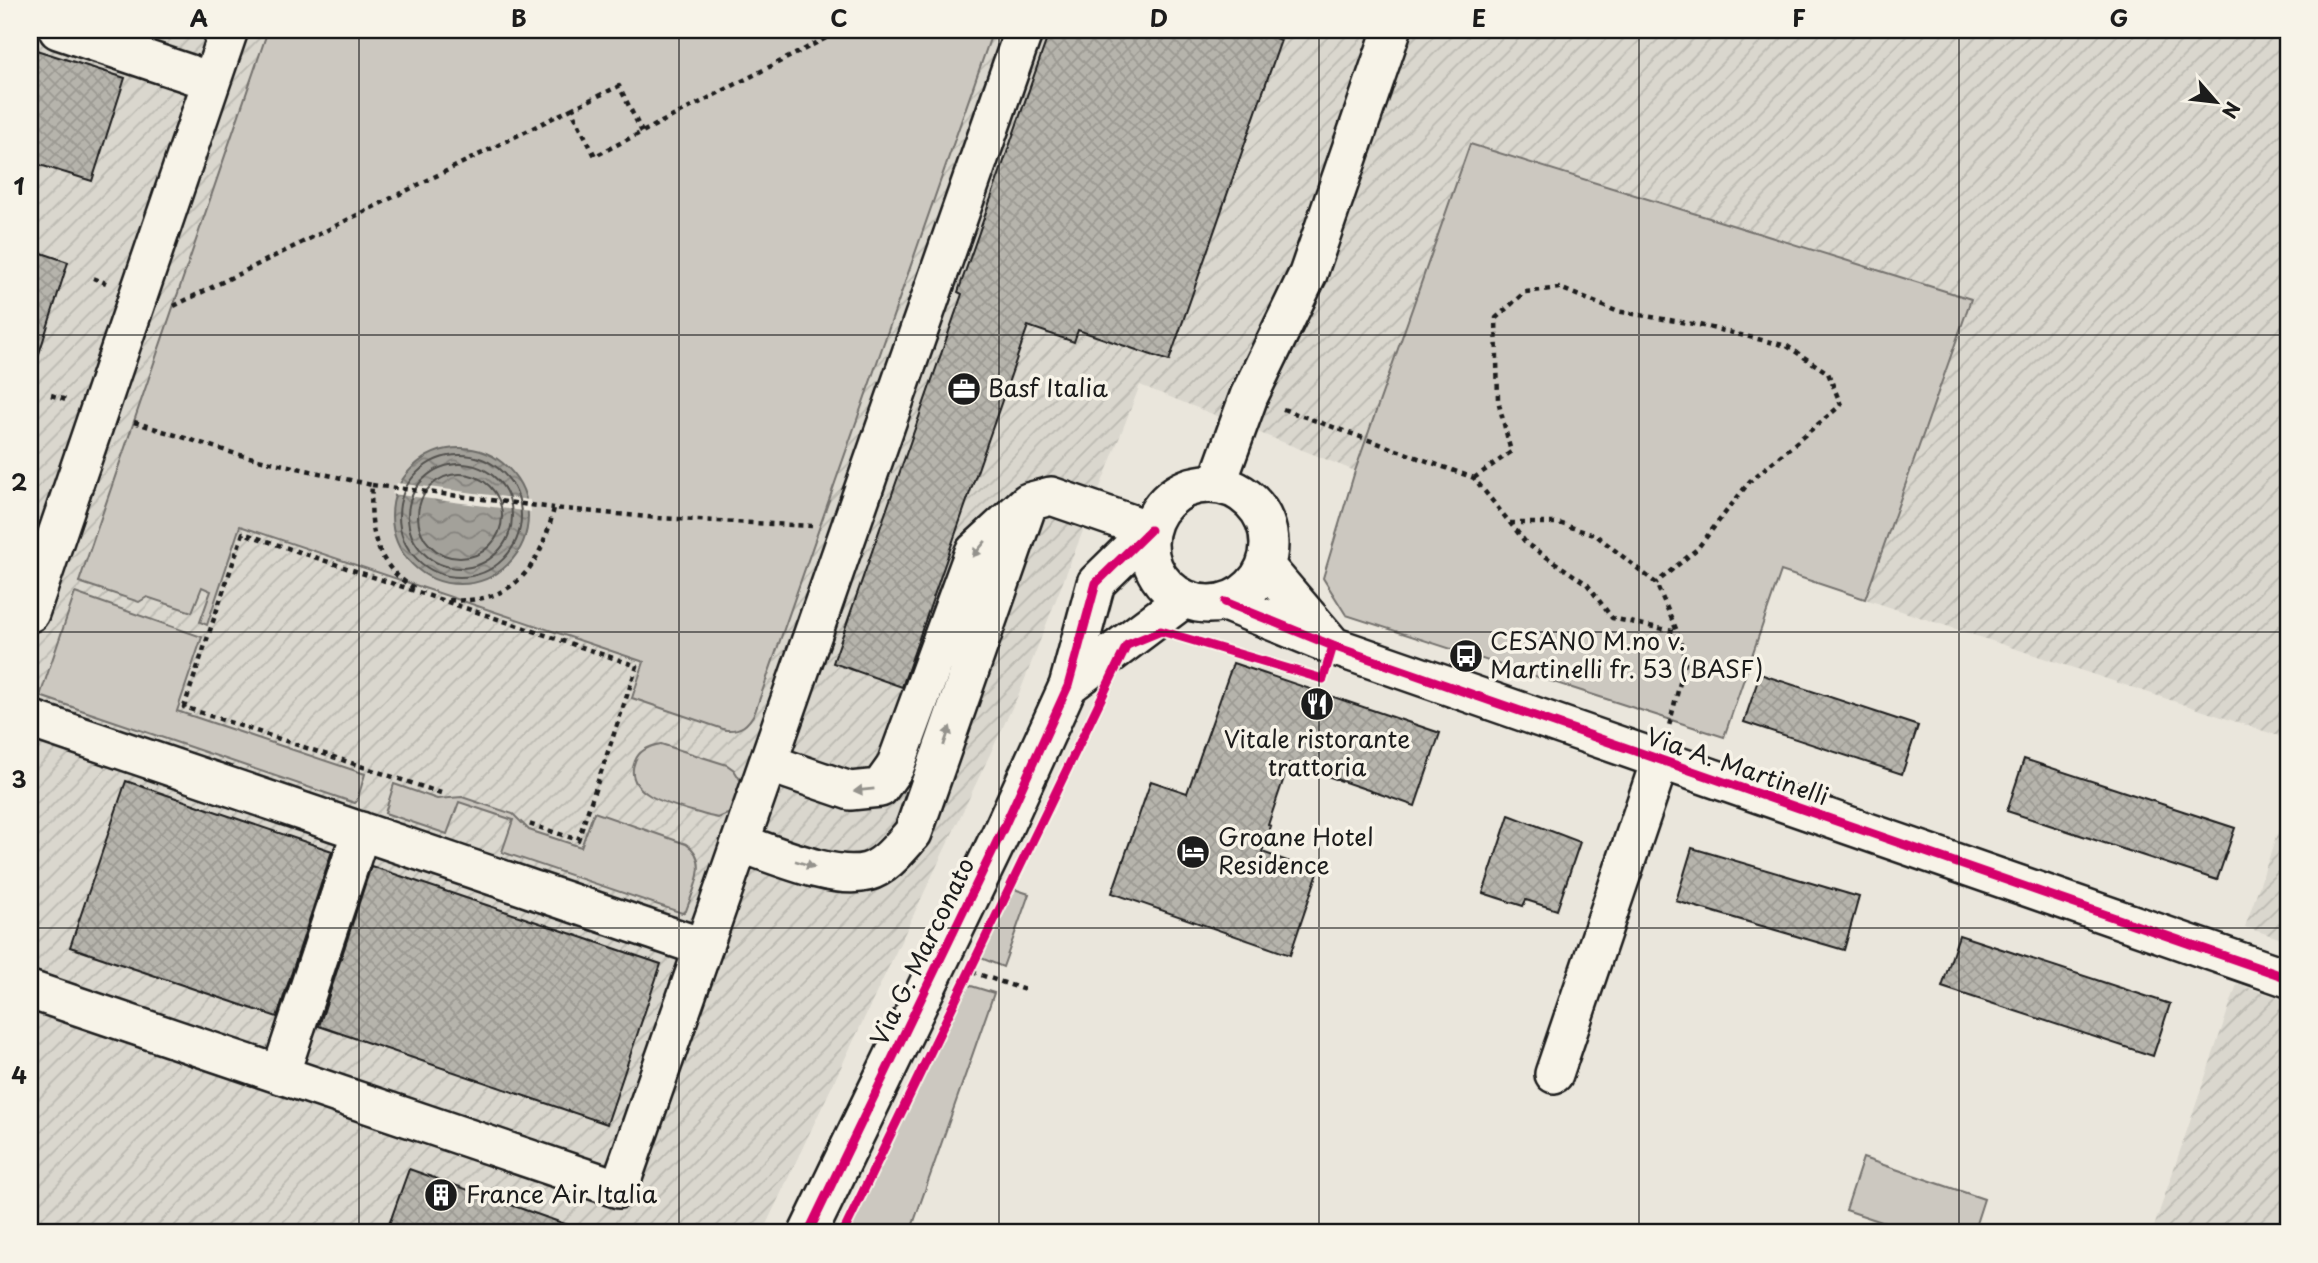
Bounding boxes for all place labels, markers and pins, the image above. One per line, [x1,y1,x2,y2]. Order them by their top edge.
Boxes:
place label: Basf Italia [988,369,1108,405]
office icon: Basf Italia [945,370,983,408]
place label: CESANO M.no v. Martinelli fr. 53 (BASF) [1490,622,1763,686]
bus stop icon: CESANO M.no v. Martinelli fr. 53 (BASF) [1447,637,1485,675]
restaurant icon: Vitale ristorante trattoria [1298,685,1336,723]
place label: Vitale ristorante trattoria [1224,720,1410,784]
place label: Groane Hotel Residence [1218,818,1373,882]
hotel icon: Groane Hotel Residence [1174,833,1212,871]
place label: France Air Italia [466,1175,658,1211]
building icon: France Air Italia [422,1176,460,1214]

